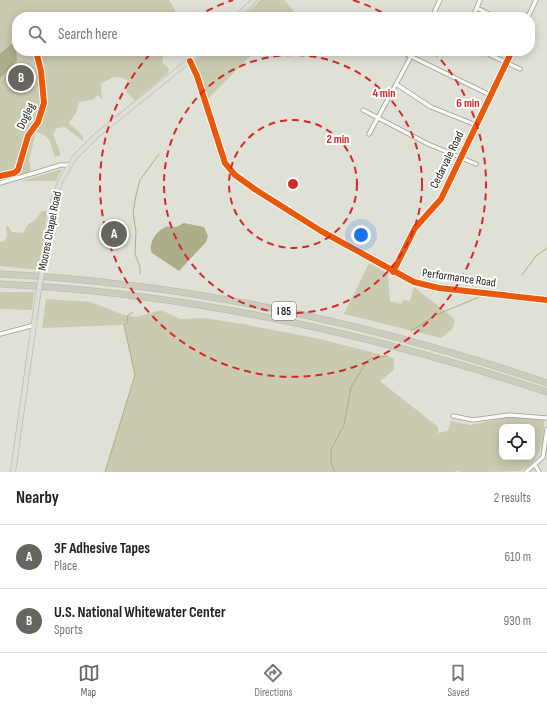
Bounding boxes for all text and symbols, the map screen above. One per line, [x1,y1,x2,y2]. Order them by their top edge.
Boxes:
search box [12,12,535,56]
icon: search [26,23,48,45]
text: Search here [58,25,118,44]
pin: B [8,63,34,93]
text: 4 min [372,86,396,101]
text: 6 min [456,96,480,111]
street label: Dogleg [13,100,39,132]
street label: Cedarvale Road [427,129,467,191]
text: 2 min [327,132,349,147]
centre of rings [286,177,300,191]
street label: Moores Chapel Road [35,190,65,272]
pin: A [101,219,127,249]
your location [351,225,371,245]
street label: Performance Road [421,265,497,291]
road number: I 85 [272,302,296,320]
map controls [499,424,535,460]
button: locate [499,424,535,460]
text: Nearby [16,488,59,508]
text: 2 results [494,490,531,506]
text: 3F Adhesive Tapes [54,539,150,558]
text: A [26,549,32,565]
text: 610 m [505,549,531,565]
text: Place [54,558,77,574]
text: U.S. National Whitewater Center [54,603,226,622]
text: B [26,613,32,629]
text: 930 m [504,613,531,629]
text: Sports [54,622,83,638]
tab: Map [78,662,100,699]
tab: Directions [255,662,292,699]
tab: Saved [447,662,469,699]

